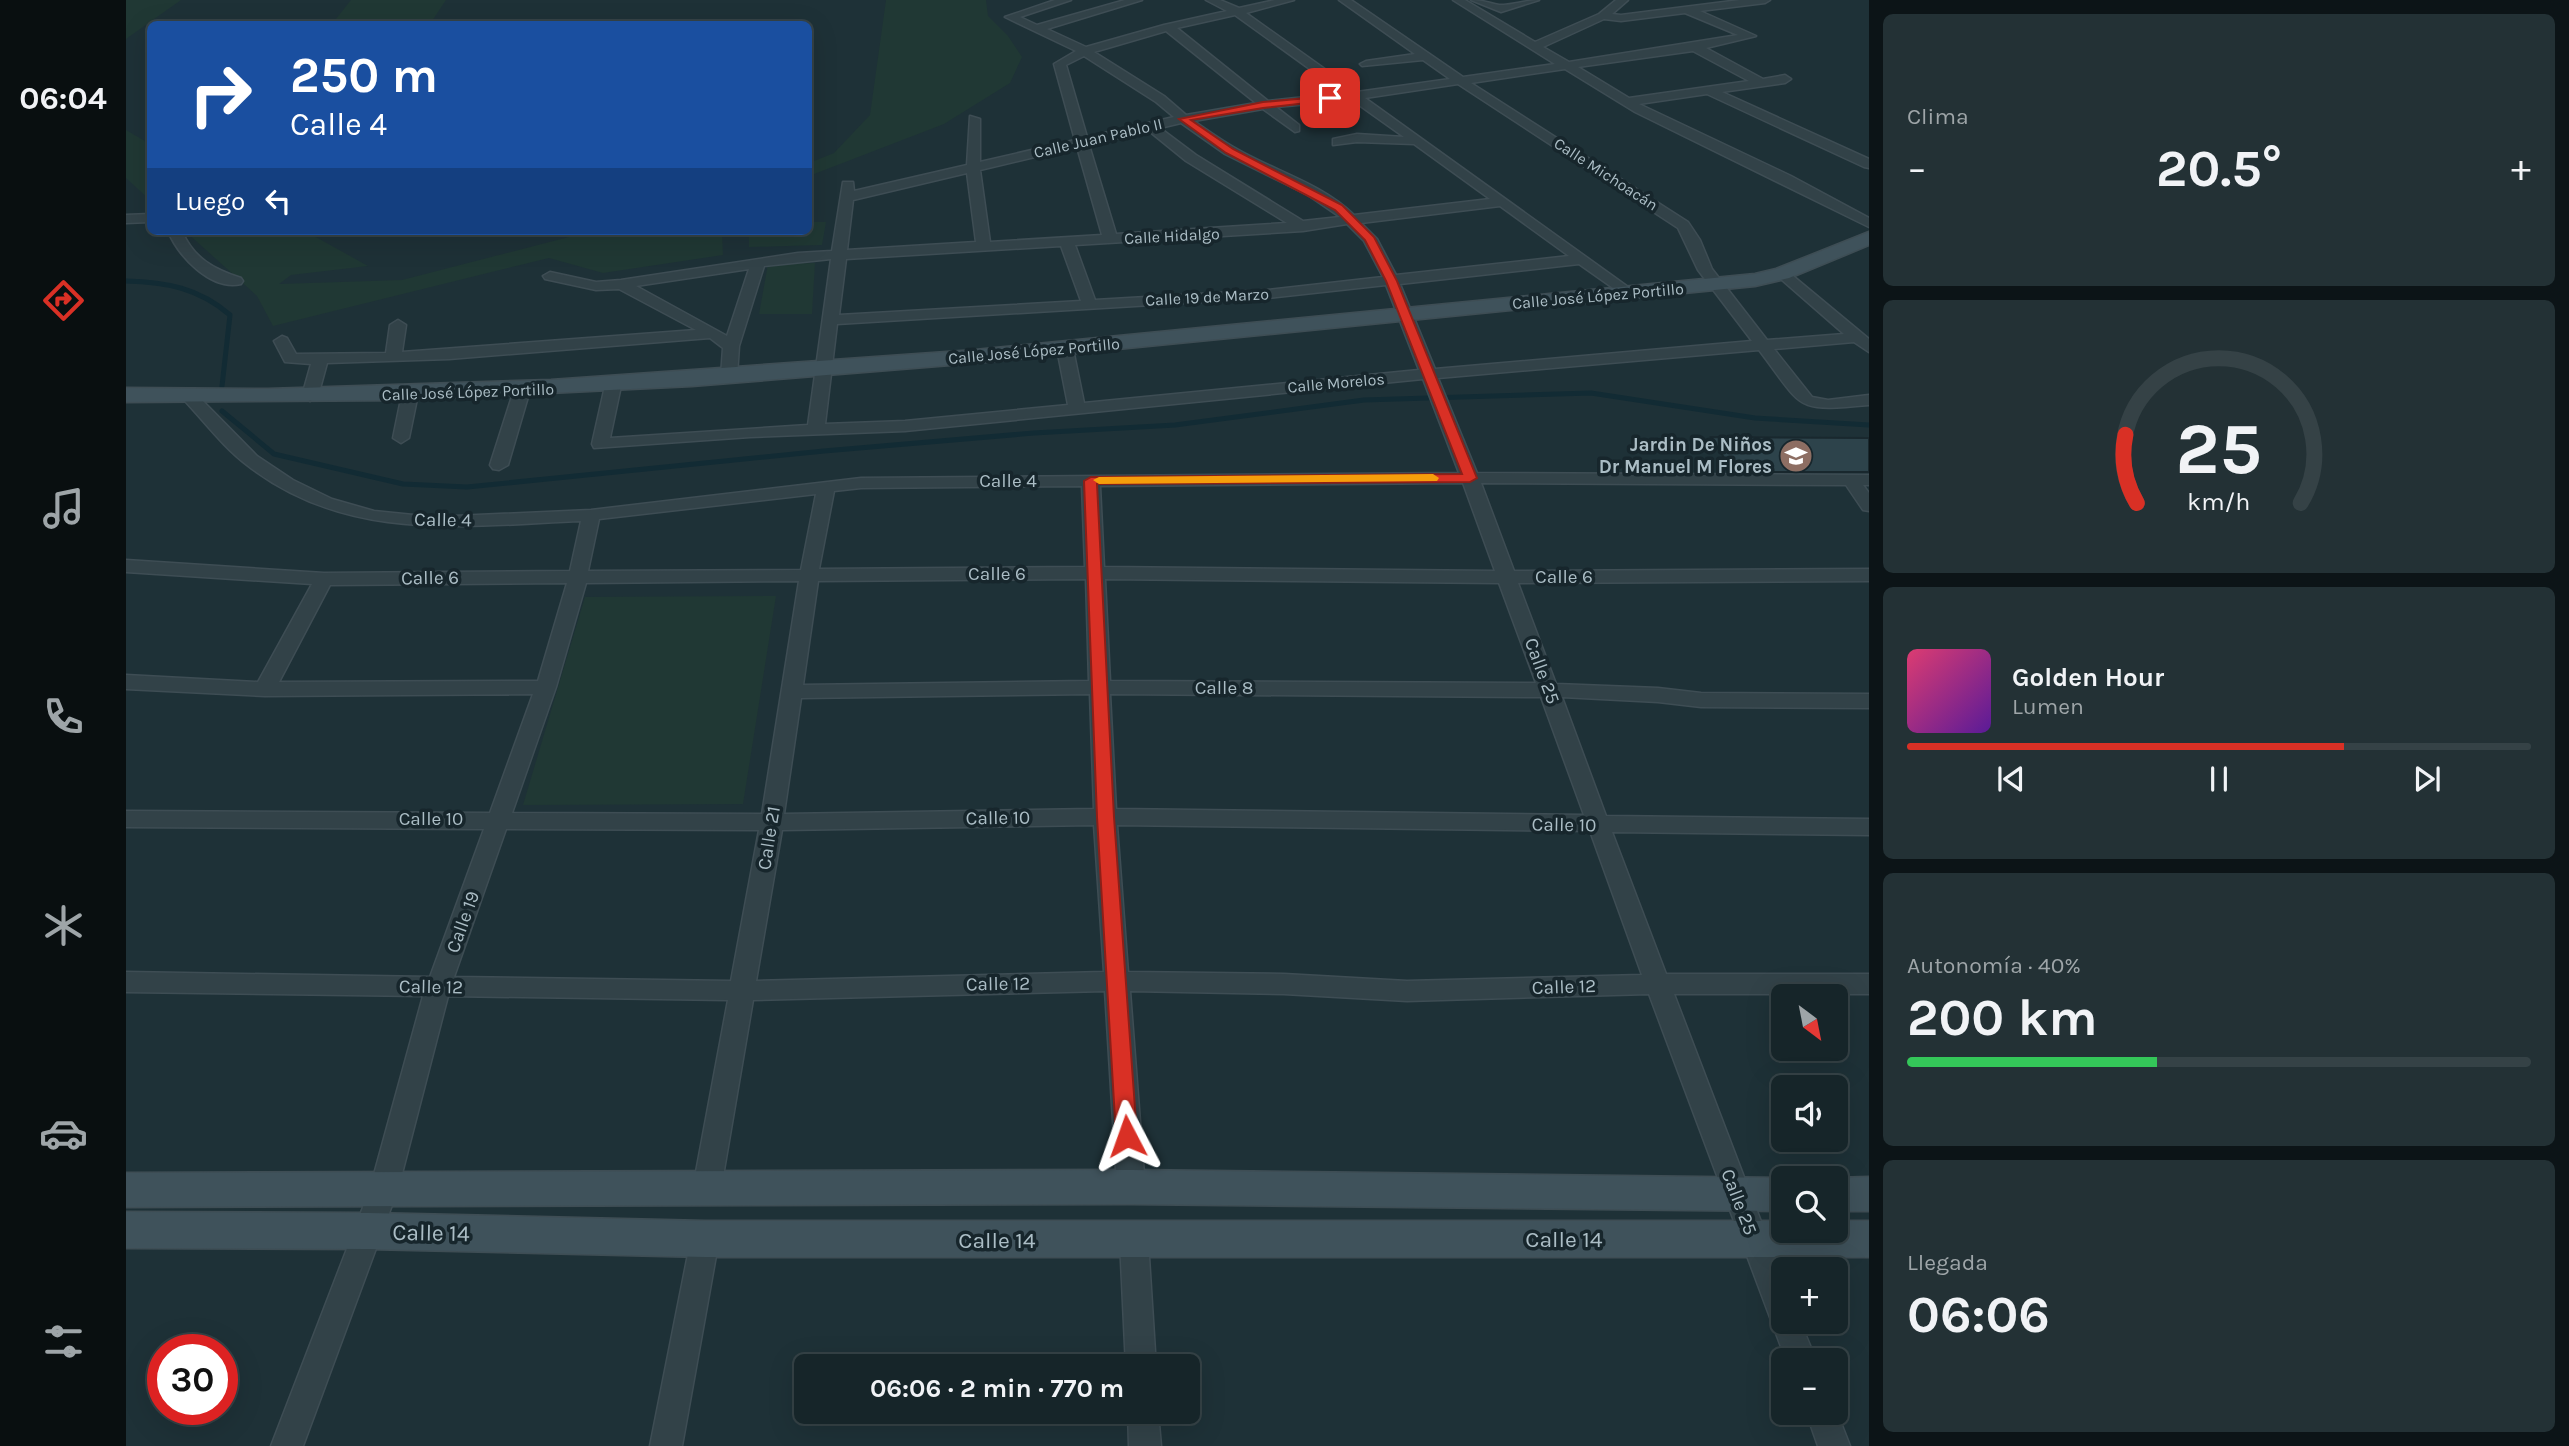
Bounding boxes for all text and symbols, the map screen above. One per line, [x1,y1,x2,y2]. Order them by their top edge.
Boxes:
text: 250 m [290,47,438,104]
icon: right [175,49,266,140]
pin [1300,68,1360,128]
icon: arrive [1311,79,1349,117]
text: 06:04 [19,80,107,117]
text: Clima [1907,103,1969,130]
text: Calle 4 [290,106,387,143]
street label: Calle Juan Pablo II [1032,114,1164,162]
street label: Calle Michoacán [1550,133,1662,215]
text: 20.5° [2156,138,2282,199]
text: − [1907,146,1927,191]
text: + [2511,146,2531,191]
icon: left [259,182,297,220]
text: Luego [175,186,245,217]
street label: Calle Hidalgo [1124,224,1220,248]
icon: directions [39,276,88,325]
street label: Calle José López Portillo [1511,279,1685,313]
street label: Calle 19 de Marzo [1145,284,1269,310]
street label: Calle José López Portillo [947,334,1121,368]
street label: Calle Morelos [1287,369,1385,397]
street label: Calle José López Portillo [382,379,554,405]
text: 25 [2176,406,2262,491]
place label: Jardin De Niños Dr Manuel M Flores [1599,434,1772,478]
school or university icon: Jardin De Niños Dr Manuel M Flores [1777,437,1815,475]
street label: Calle 4 [979,470,1037,492]
icon: music [39,484,88,533]
text: km/h [2187,486,2251,515]
street label: Calle 4 [414,508,472,532]
street label: Calle 6 [968,563,1026,585]
street label: Calle 6 [401,566,459,590]
street label: Calle 6 [1535,566,1593,588]
street label: Calle 25 [1520,635,1564,707]
text: Golden Hour [2012,662,2164,693]
street label: Calle 8 [1195,677,1253,699]
icon: phone [39,692,88,741]
text: Lumen [2012,693,2084,720]
icon: previous [1992,760,2030,798]
icon: pause [2200,760,2238,798]
icon: next [2408,760,2446,798]
street label: Calle 21 [753,805,785,871]
street label: Calle 10 [966,806,1030,830]
street label: Calle 10 [399,808,463,830]
street label: Calle 10 [1532,813,1596,837]
street label: Calle 19 [442,888,484,956]
icon: climate [39,901,88,950]
text: Autonomía · 40% [1907,952,2081,979]
street label: Calle 12 [966,972,1030,996]
street label: Calle 12 [399,975,463,999]
street label: Calle 12 [1531,975,1597,999]
north arrow [1771,984,1848,1060]
map controls [1771,984,1848,1425]
text: 200 km [1907,987,2098,1048]
button: sound [1771,1075,1848,1152]
position arrow [1090,1099,1164,1173]
icon: car [39,1109,88,1158]
street label: Calle 25 [1716,1166,1762,1238]
button: search [1771,1166,1848,1243]
street label: Calle 14 [392,1219,470,1247]
street label: Calle 14 [1525,1226,1603,1253]
street label: Calle 14 [958,1227,1036,1254]
text: Llegada [1907,1249,1988,1276]
button: + [1771,1257,1848,1334]
text: 06:06 [1907,1284,2050,1345]
icon: filters [39,1317,88,1366]
speed limit sign: 30 [147,1334,238,1425]
button: − [1771,1348,1848,1425]
text: 06:06 · 2 min · 770 m [870,1373,1124,1404]

